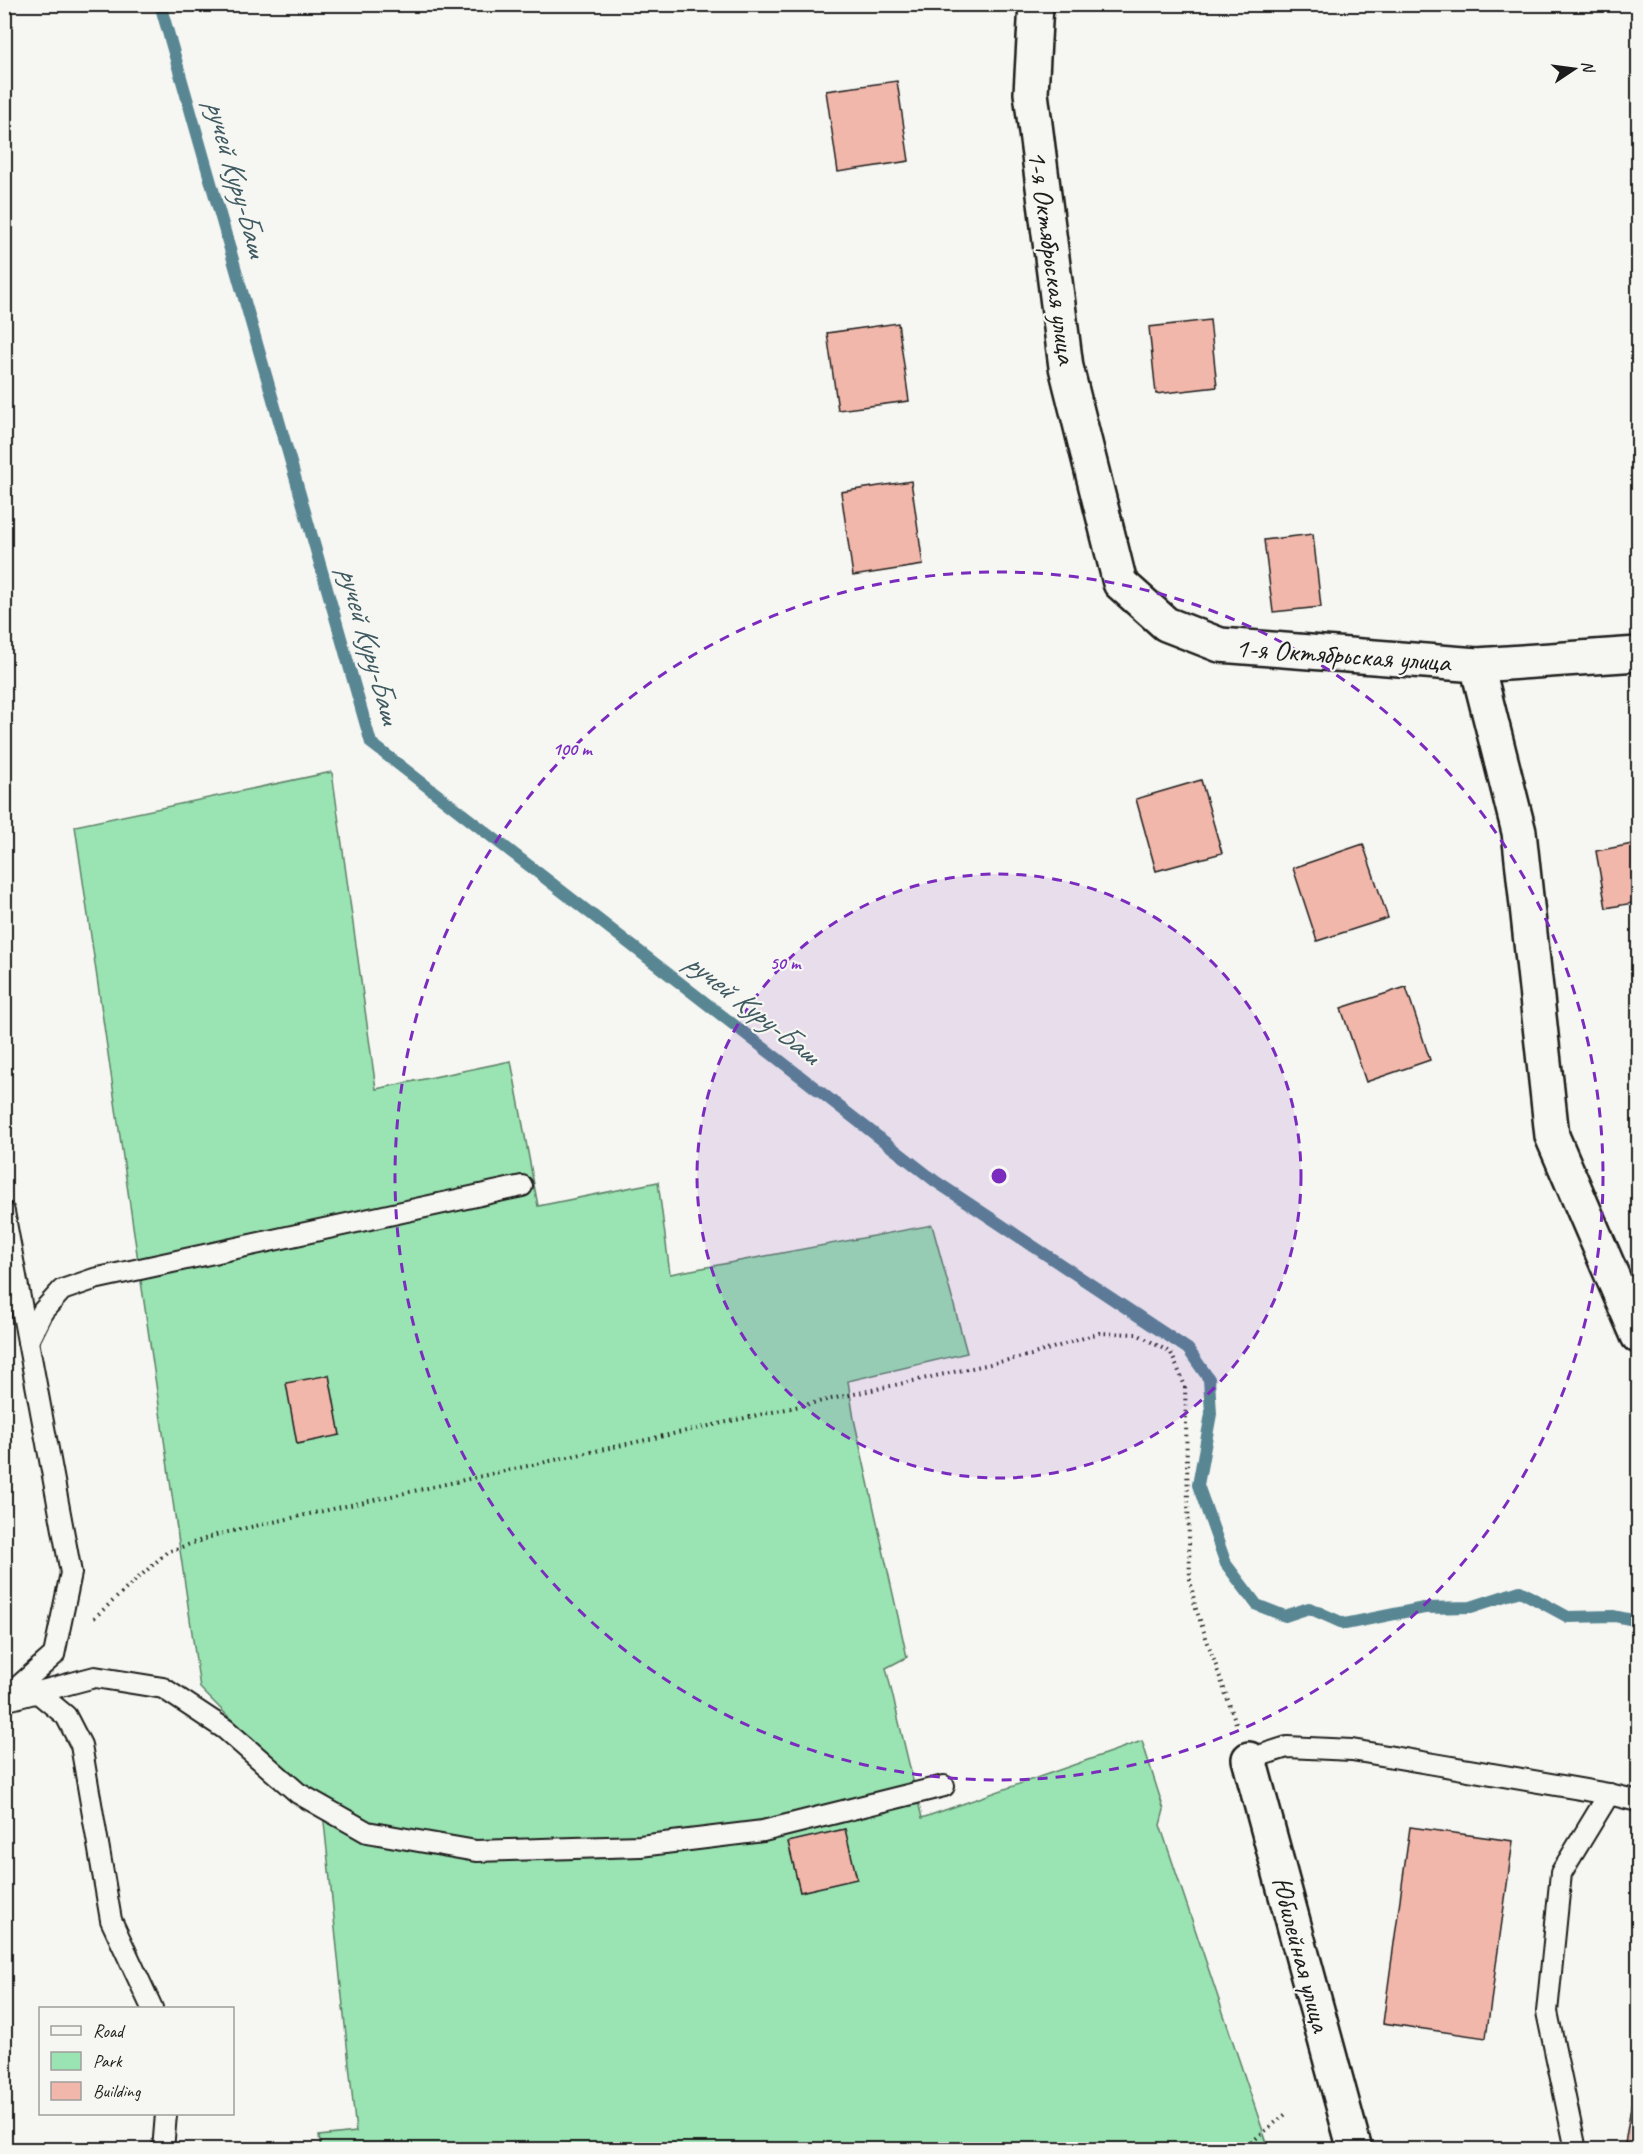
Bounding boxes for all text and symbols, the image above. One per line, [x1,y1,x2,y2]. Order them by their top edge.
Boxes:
north arrow [1544,39,1604,99]
text: N [1577,59,1599,76]
water label: ручей Куру-Баш [196,94,278,263]
street label: 1-я Октябрьская улица [1020,148,1085,368]
water label: ручей Куру-Баш [329,561,411,730]
street label: 1-я Октябрьская улица [1234,630,1453,680]
text: 100 m [553,738,593,760]
water label: ручей Куру-Баш [677,943,830,1074]
text: 50 m [770,952,802,974]
centre of rings [989,1166,1009,1186]
street label: Юбилейная улица [1264,1873,1339,2037]
legend [39,2007,234,2115]
text: Road [93,2020,126,2042]
text: Park [93,2050,123,2072]
text: Building [93,2080,142,2102]

